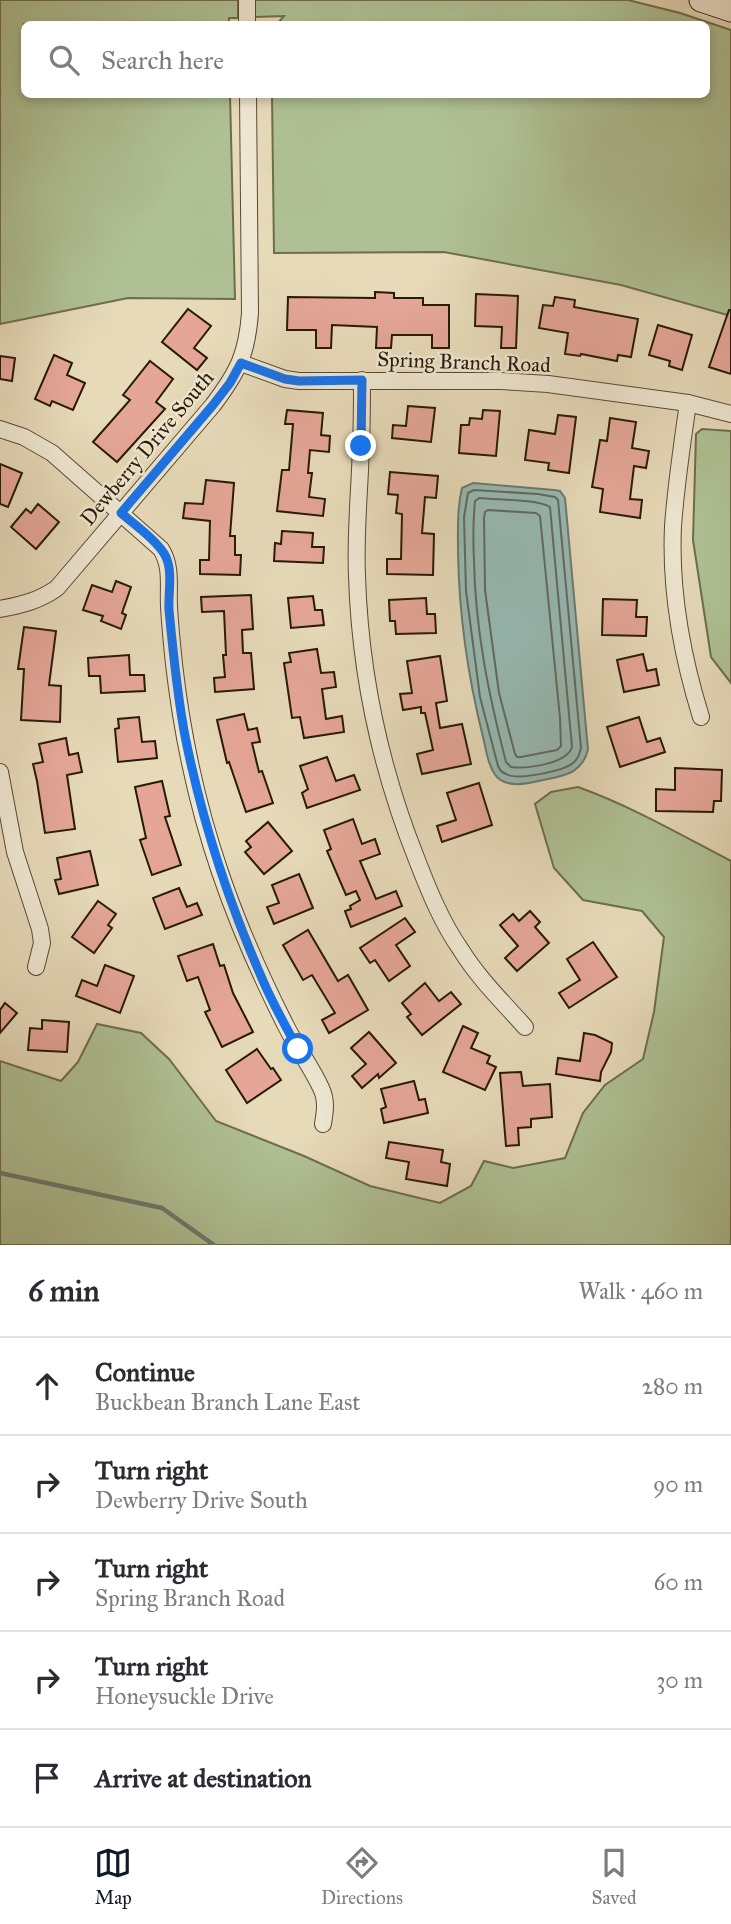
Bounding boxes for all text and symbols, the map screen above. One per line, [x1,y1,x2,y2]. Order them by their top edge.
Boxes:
search box [21,21,710,98]
icon: search [45,41,83,79]
text: Search here [101,44,224,76]
street label: Spring Branch Road [377,346,552,378]
street label: Dewberry Drive South [75,365,220,531]
route end [345,430,376,461]
route start [282,1033,313,1064]
text: 6 min [28,1273,100,1309]
text: Walk · 460 m [578,1277,703,1305]
text: Continue [95,1356,195,1388]
icon: ahead [28,1367,66,1405]
text: 280 m [642,1372,703,1400]
text: Buckbean Branch Lane East [95,1388,360,1416]
text: Turn right [95,1454,208,1486]
icon: right [28,1465,66,1503]
text: 90 m [653,1470,703,1498]
text: Dewberry Drive South [95,1486,308,1514]
text: Turn right [95,1552,208,1584]
icon: right [28,1563,66,1601]
text: 60 m [654,1568,703,1596]
text: Spring Branch Road [95,1584,285,1612]
text: Turn right [95,1650,208,1682]
icon: right [28,1661,66,1699]
text: 30 m [656,1666,703,1694]
text: Honeysuckle Drive [95,1682,274,1710]
icon: arrive [28,1759,66,1797]
text: Arrive at destination [95,1762,312,1794]
tab: Map [94,1844,132,1909]
tab: Directions [321,1844,403,1909]
tab: Saved [592,1844,637,1909]

